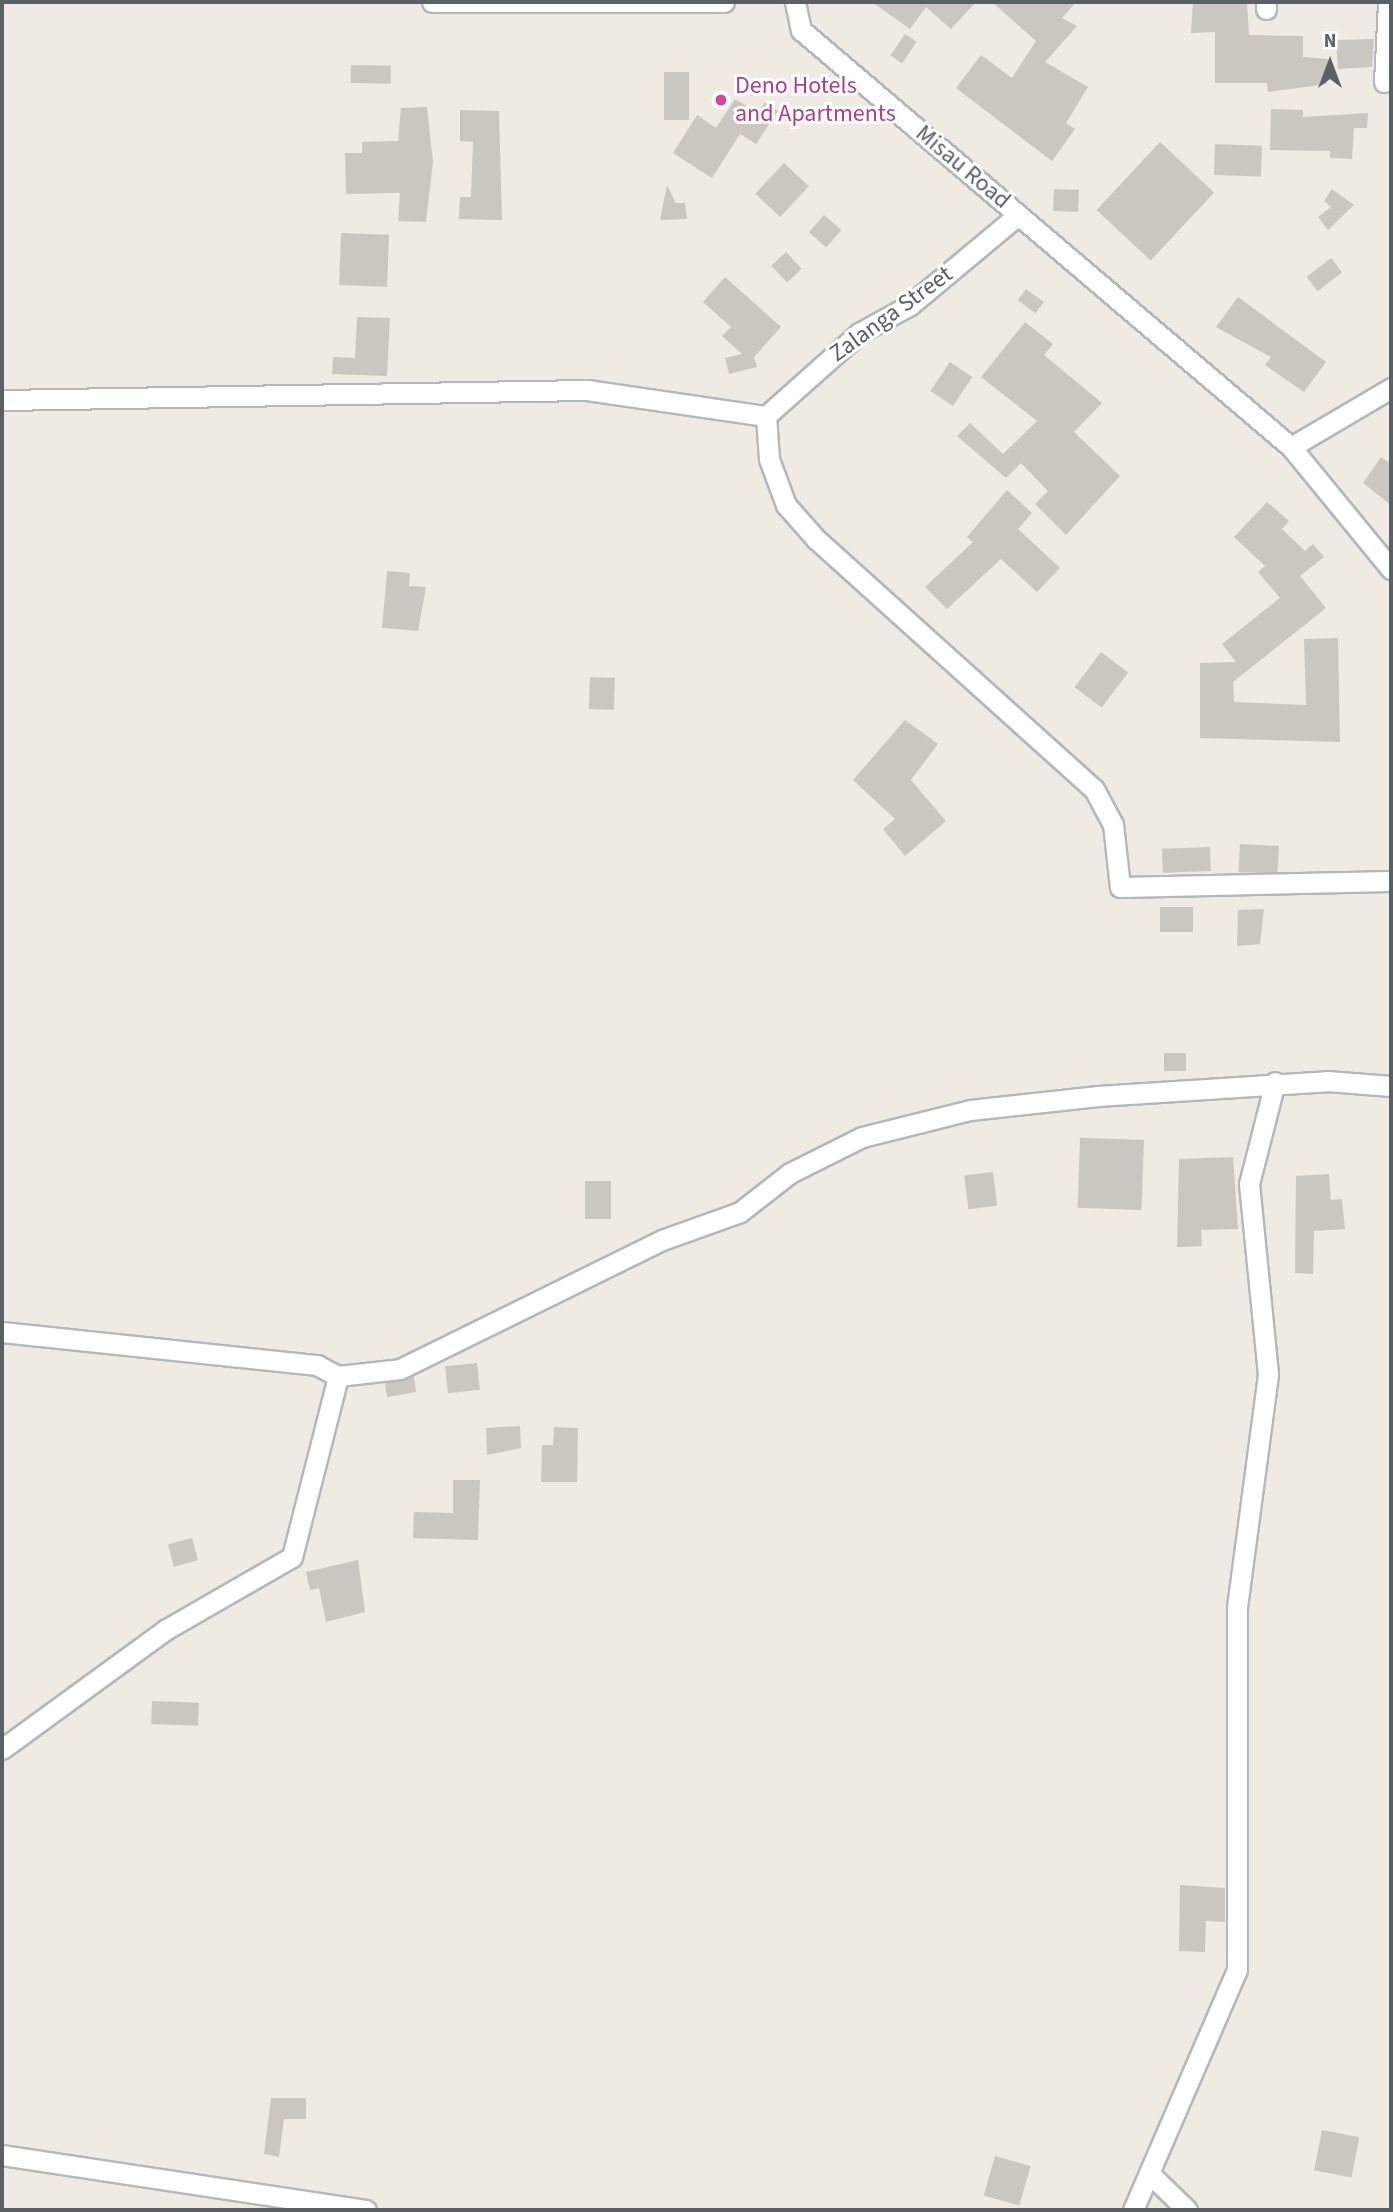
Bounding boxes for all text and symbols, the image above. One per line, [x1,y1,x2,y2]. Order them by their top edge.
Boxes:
north arrow [1295,28,1365,98]
text: N [1324,28,1336,55]
place label: Deno Hotels and Apartments [735,72,896,128]
marker: Deno Hotels and Apartments [713,92,729,108]
street label: Misau Road [910,119,1016,215]
street label: Zalanga Street [824,260,958,368]

